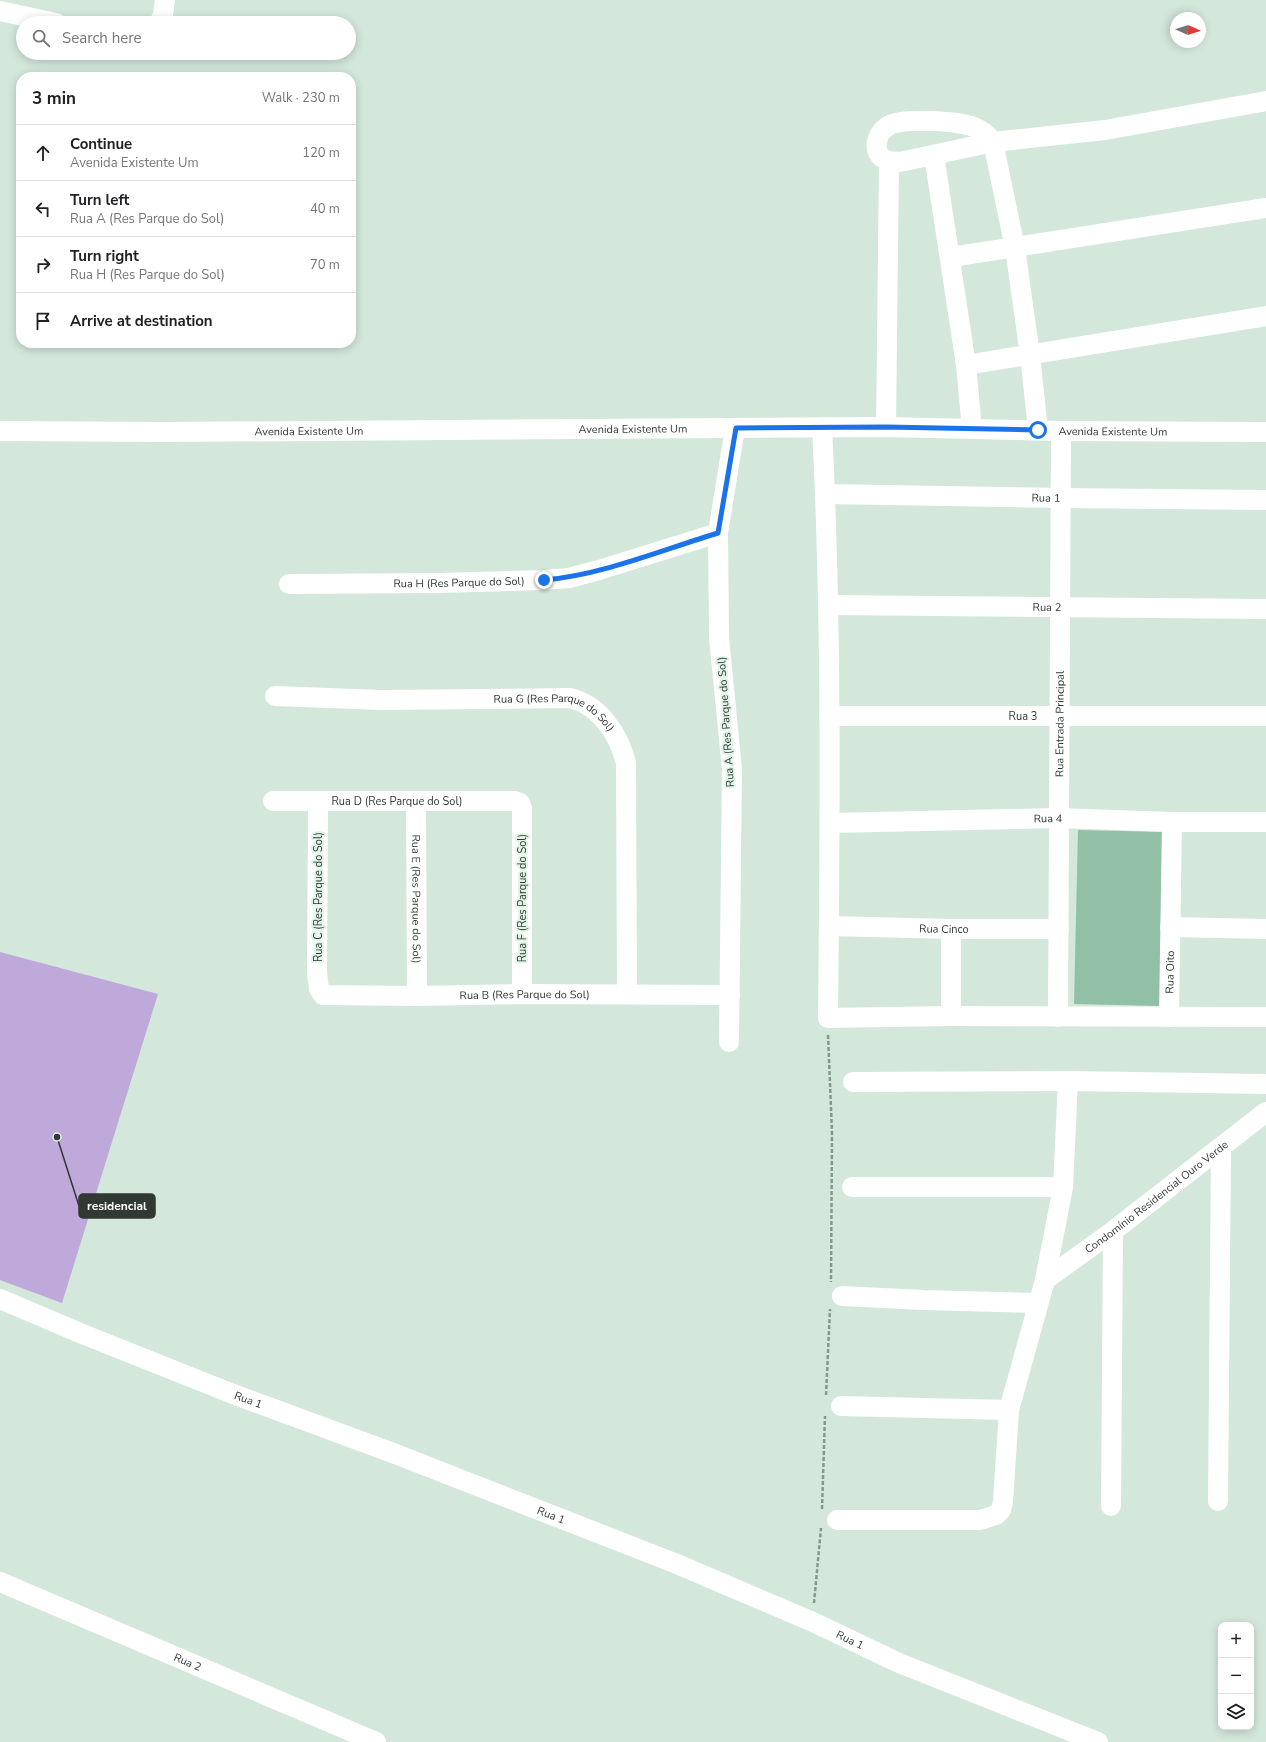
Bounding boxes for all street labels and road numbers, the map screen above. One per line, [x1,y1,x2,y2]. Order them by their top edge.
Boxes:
street label: Avenida Existente Um [578,421,688,437]
street label: Avenida Existente Um [254,423,364,439]
street label: Avenida Existente Um [1058,423,1167,439]
street label: Rua 1 [1031,490,1061,505]
street label: Rua H (Res Parque do Sol) [393,573,525,591]
street label: Rua 2 [1033,599,1061,615]
street label: Rua A (Res Parque do Sol) [714,656,738,788]
street label: Rua Entrada Principal [1052,670,1067,777]
street label: Rua G (Res Parque do Sol) [493,690,618,734]
street label: Rua 3 [1009,709,1037,724]
street label: Rua D (Res Parque do Sol) [332,794,462,809]
street label: Rua 4 [1033,810,1063,826]
street label: Rua C (Res Parque do Sol) [311,832,326,962]
street label: Rua E (Res Parque do Sol) [409,834,424,964]
street label: Rua F (Res Parque do Sol) [515,834,530,962]
street label: Rua Cinco [919,921,969,937]
street label: Rua Oito [1162,950,1178,994]
street label: Rua B (Res Parque do Sol) [459,986,590,1003]
street label: Condomínio Residencial Ouro Verde [1082,1137,1231,1257]
street label: Rua 1 [232,1388,264,1412]
street label: Rua 1 [535,1503,567,1527]
street label: Rua 1 [834,1627,866,1653]
street label: Rua 2 [172,1649,204,1674]

